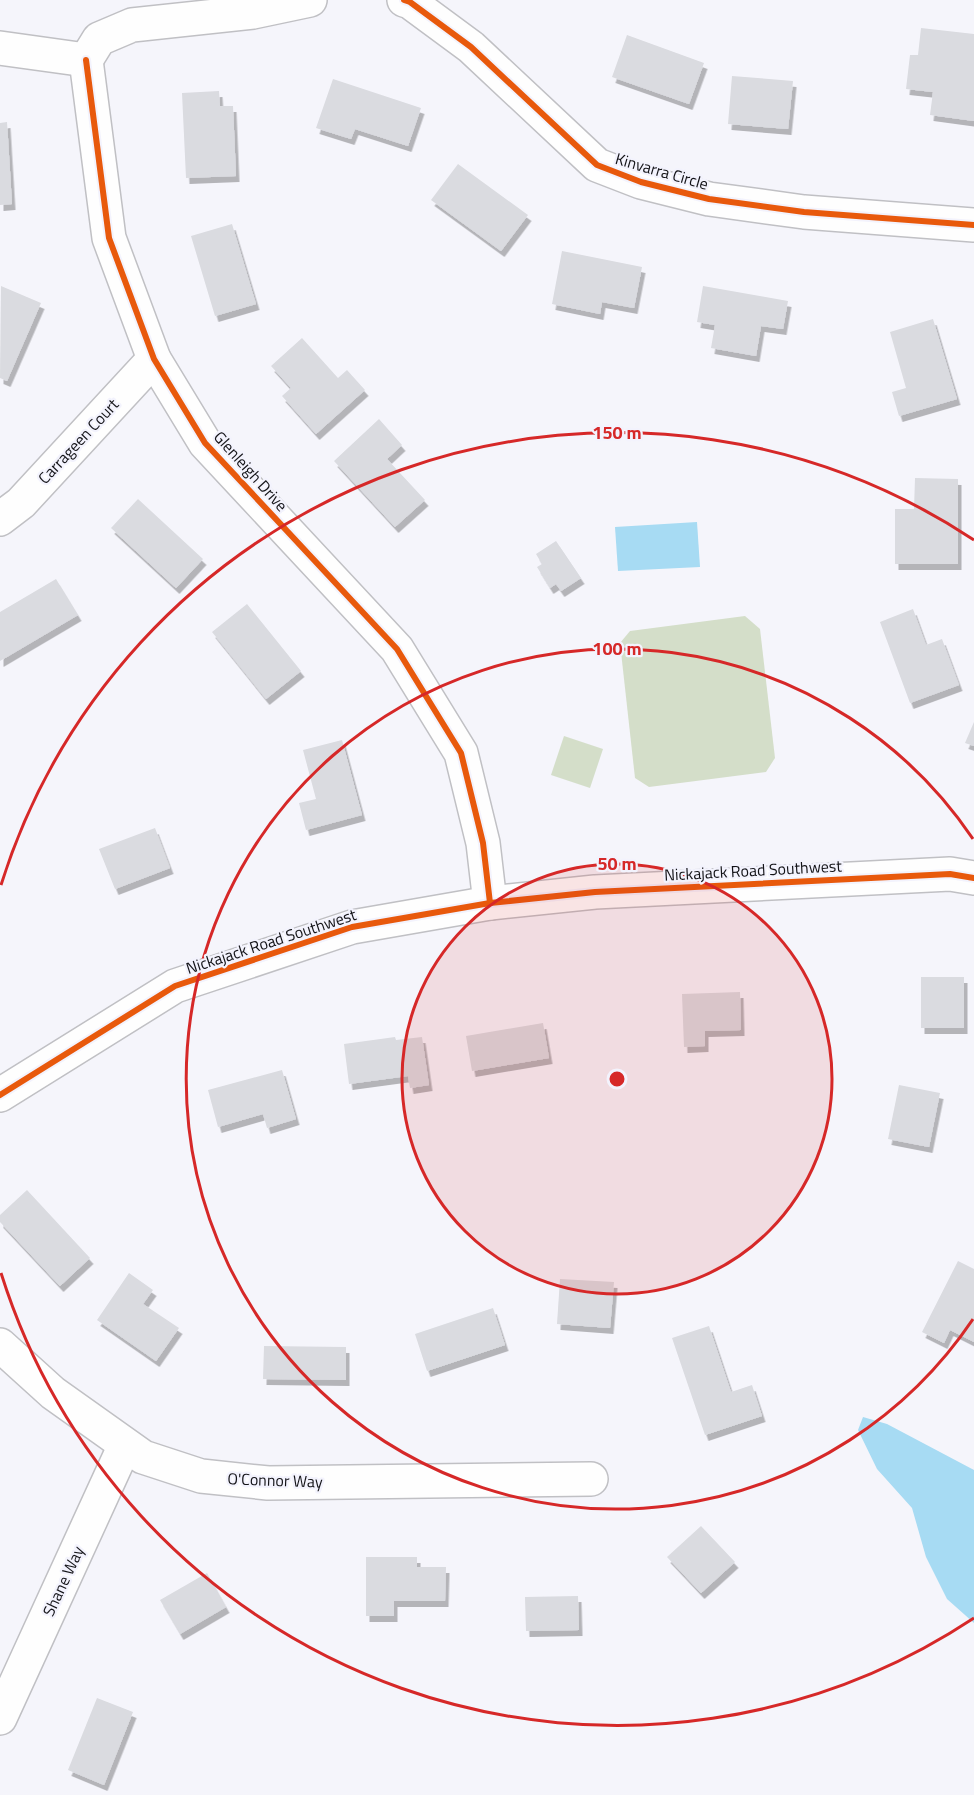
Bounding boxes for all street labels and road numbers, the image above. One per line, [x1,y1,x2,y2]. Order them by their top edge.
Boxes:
street label: Kinvarra Circle [613,146,711,196]
street label: Carrageen Court [32,393,124,489]
street label: Glenleigh Drive [208,425,294,517]
street label: Nickajack Road Southwest [664,853,843,887]
street label: Nickajack Road Southwest [183,902,360,980]
street label: O'Connor Way [227,1466,323,1494]
street label: Shane Way [36,1542,90,1620]

